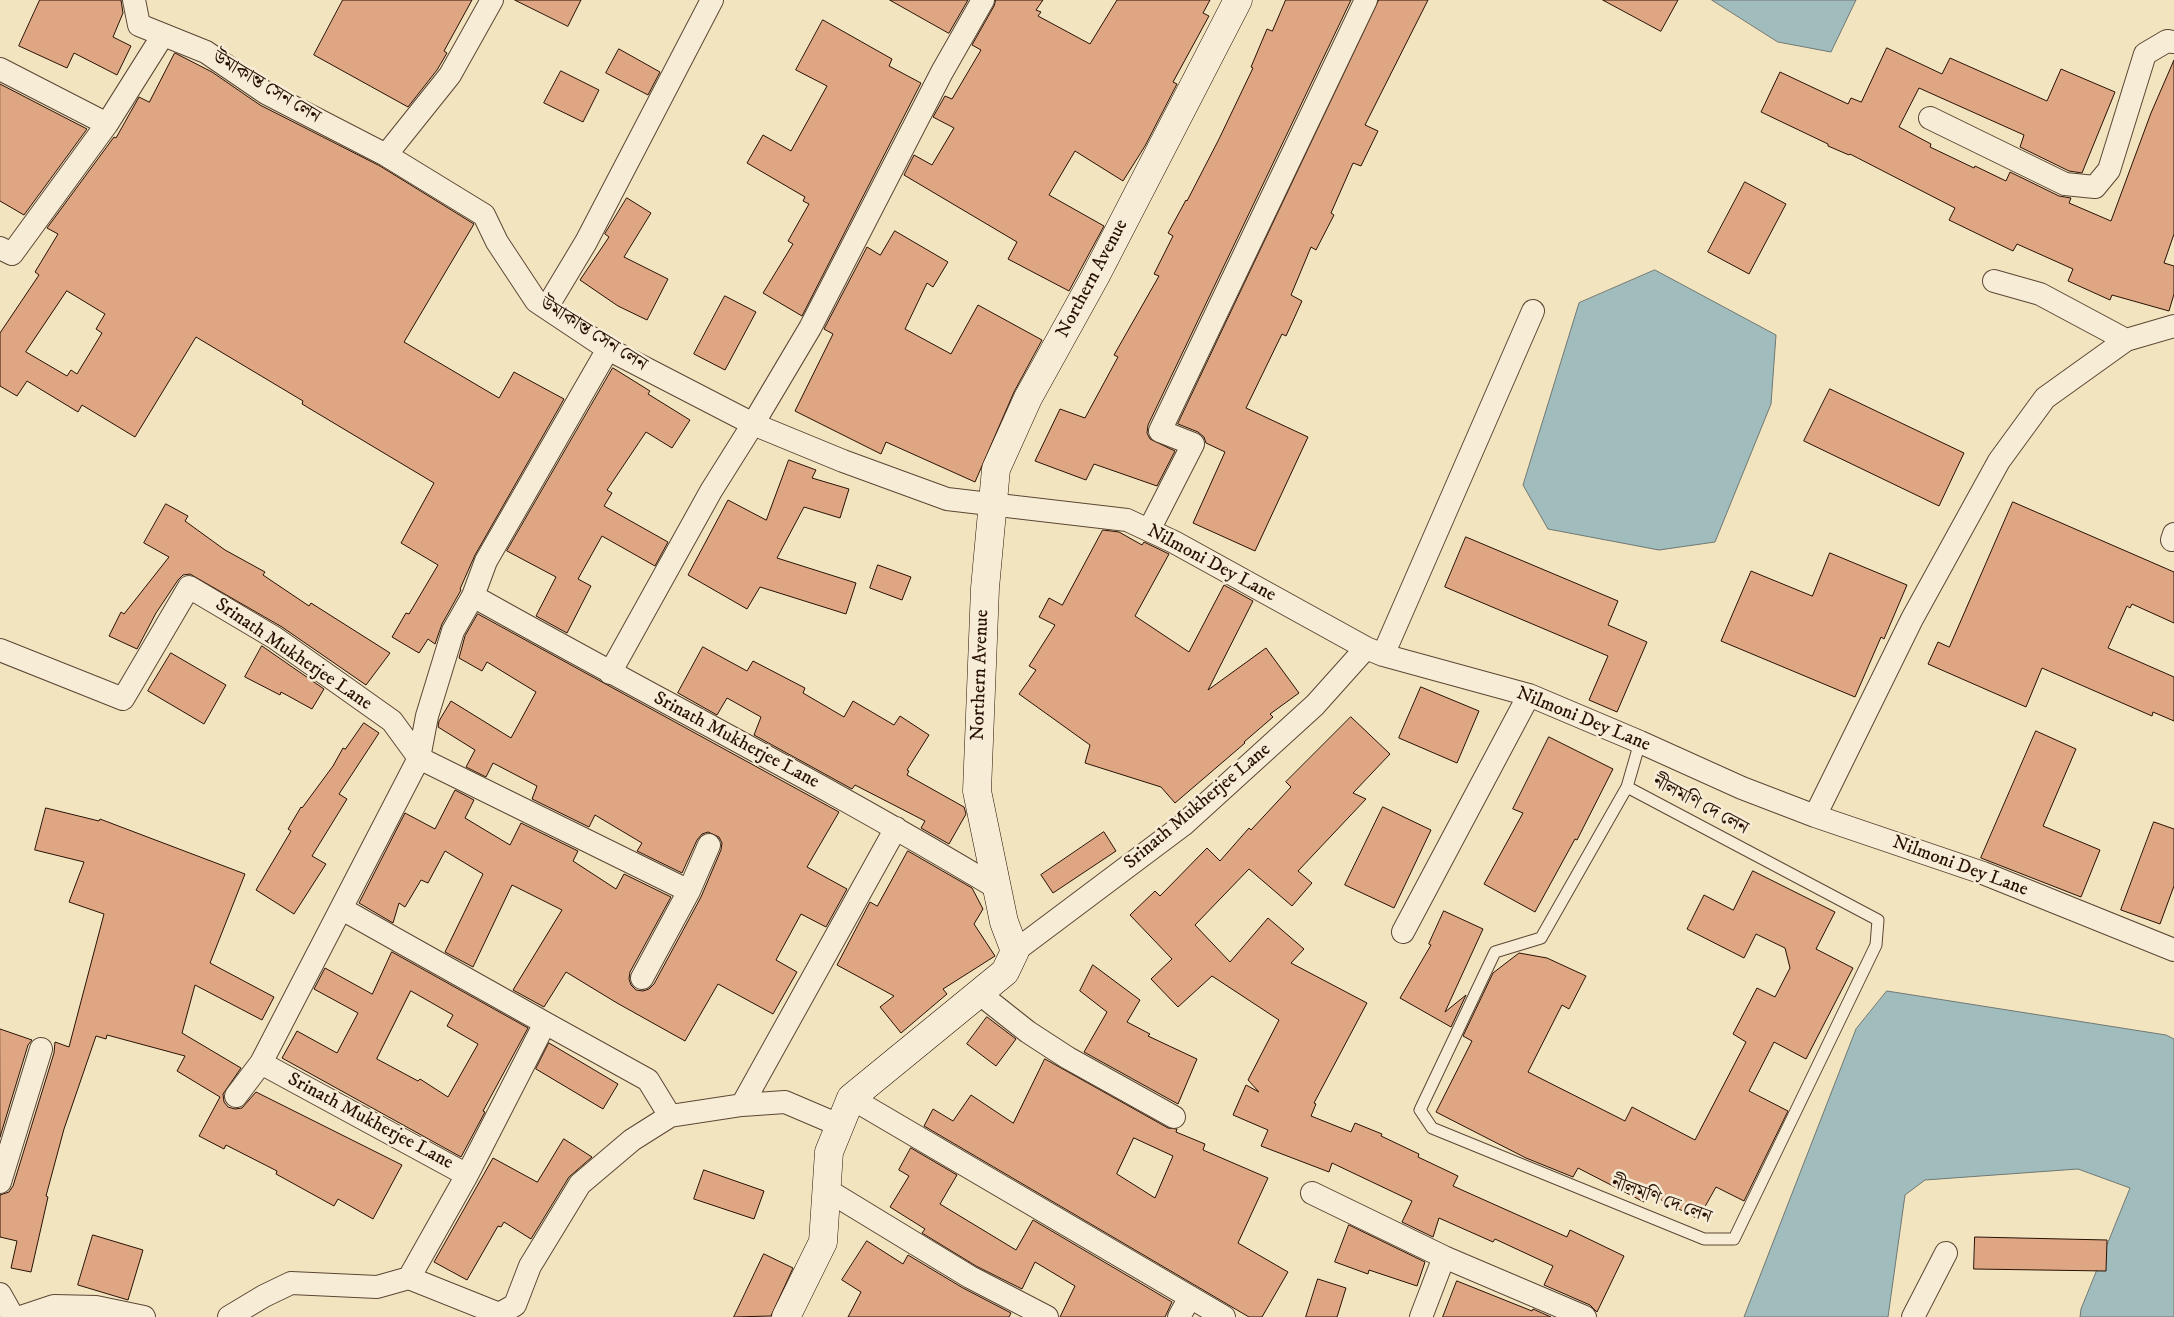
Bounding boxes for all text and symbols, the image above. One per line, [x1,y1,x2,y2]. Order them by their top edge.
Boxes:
street label: উমাকান্ত সেন লেন [208,47,324,129]
street label: Northern Avenue [1052,216,1134,342]
street label: উমাকান্ত সেন লেন [535,293,651,377]
street label: Nilmoni Dey Lane [1143,520,1279,608]
street label: Srinath Mukherjee Lane [210,594,376,716]
street label: Northern Avenue [967,609,995,741]
street label: Nilmoni Dey Lane [1513,683,1653,757]
street label: Srinath Mukherjee Lane [649,688,823,794]
street label: Srinath Mukherjee Lane [1120,739,1276,875]
street label: নীলমণি দে লেন [1648,771,1752,841]
street label: Nilmoni Dey Lane [1889,832,2031,902]
street label: Srinath Mukherjee Lane [283,1069,457,1175]
street label: নীলমণি দে লেন [1608,1172,1714,1230]

